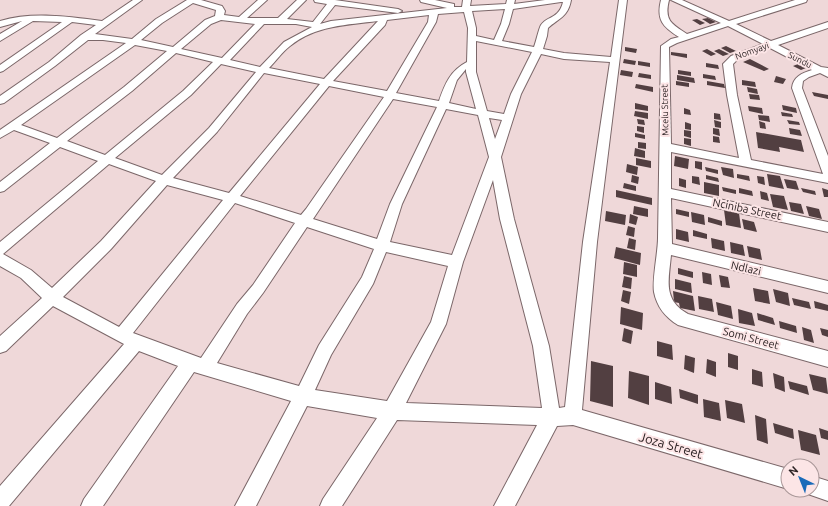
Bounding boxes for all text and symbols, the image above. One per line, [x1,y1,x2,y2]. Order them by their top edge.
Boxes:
street label: Nomyayi [734,40,770,62]
street label: Sundu [786,50,814,70]
street label: Mcelu Street [660,84,670,136]
street label: Nciniba Street [712,196,783,222]
street label: Ndlazi [730,259,762,277]
street label: Somi Street [722,325,781,351]
street label: Joza Street [637,429,705,461]
north arrow [780,458,820,498]
text: N [786,463,800,478]

